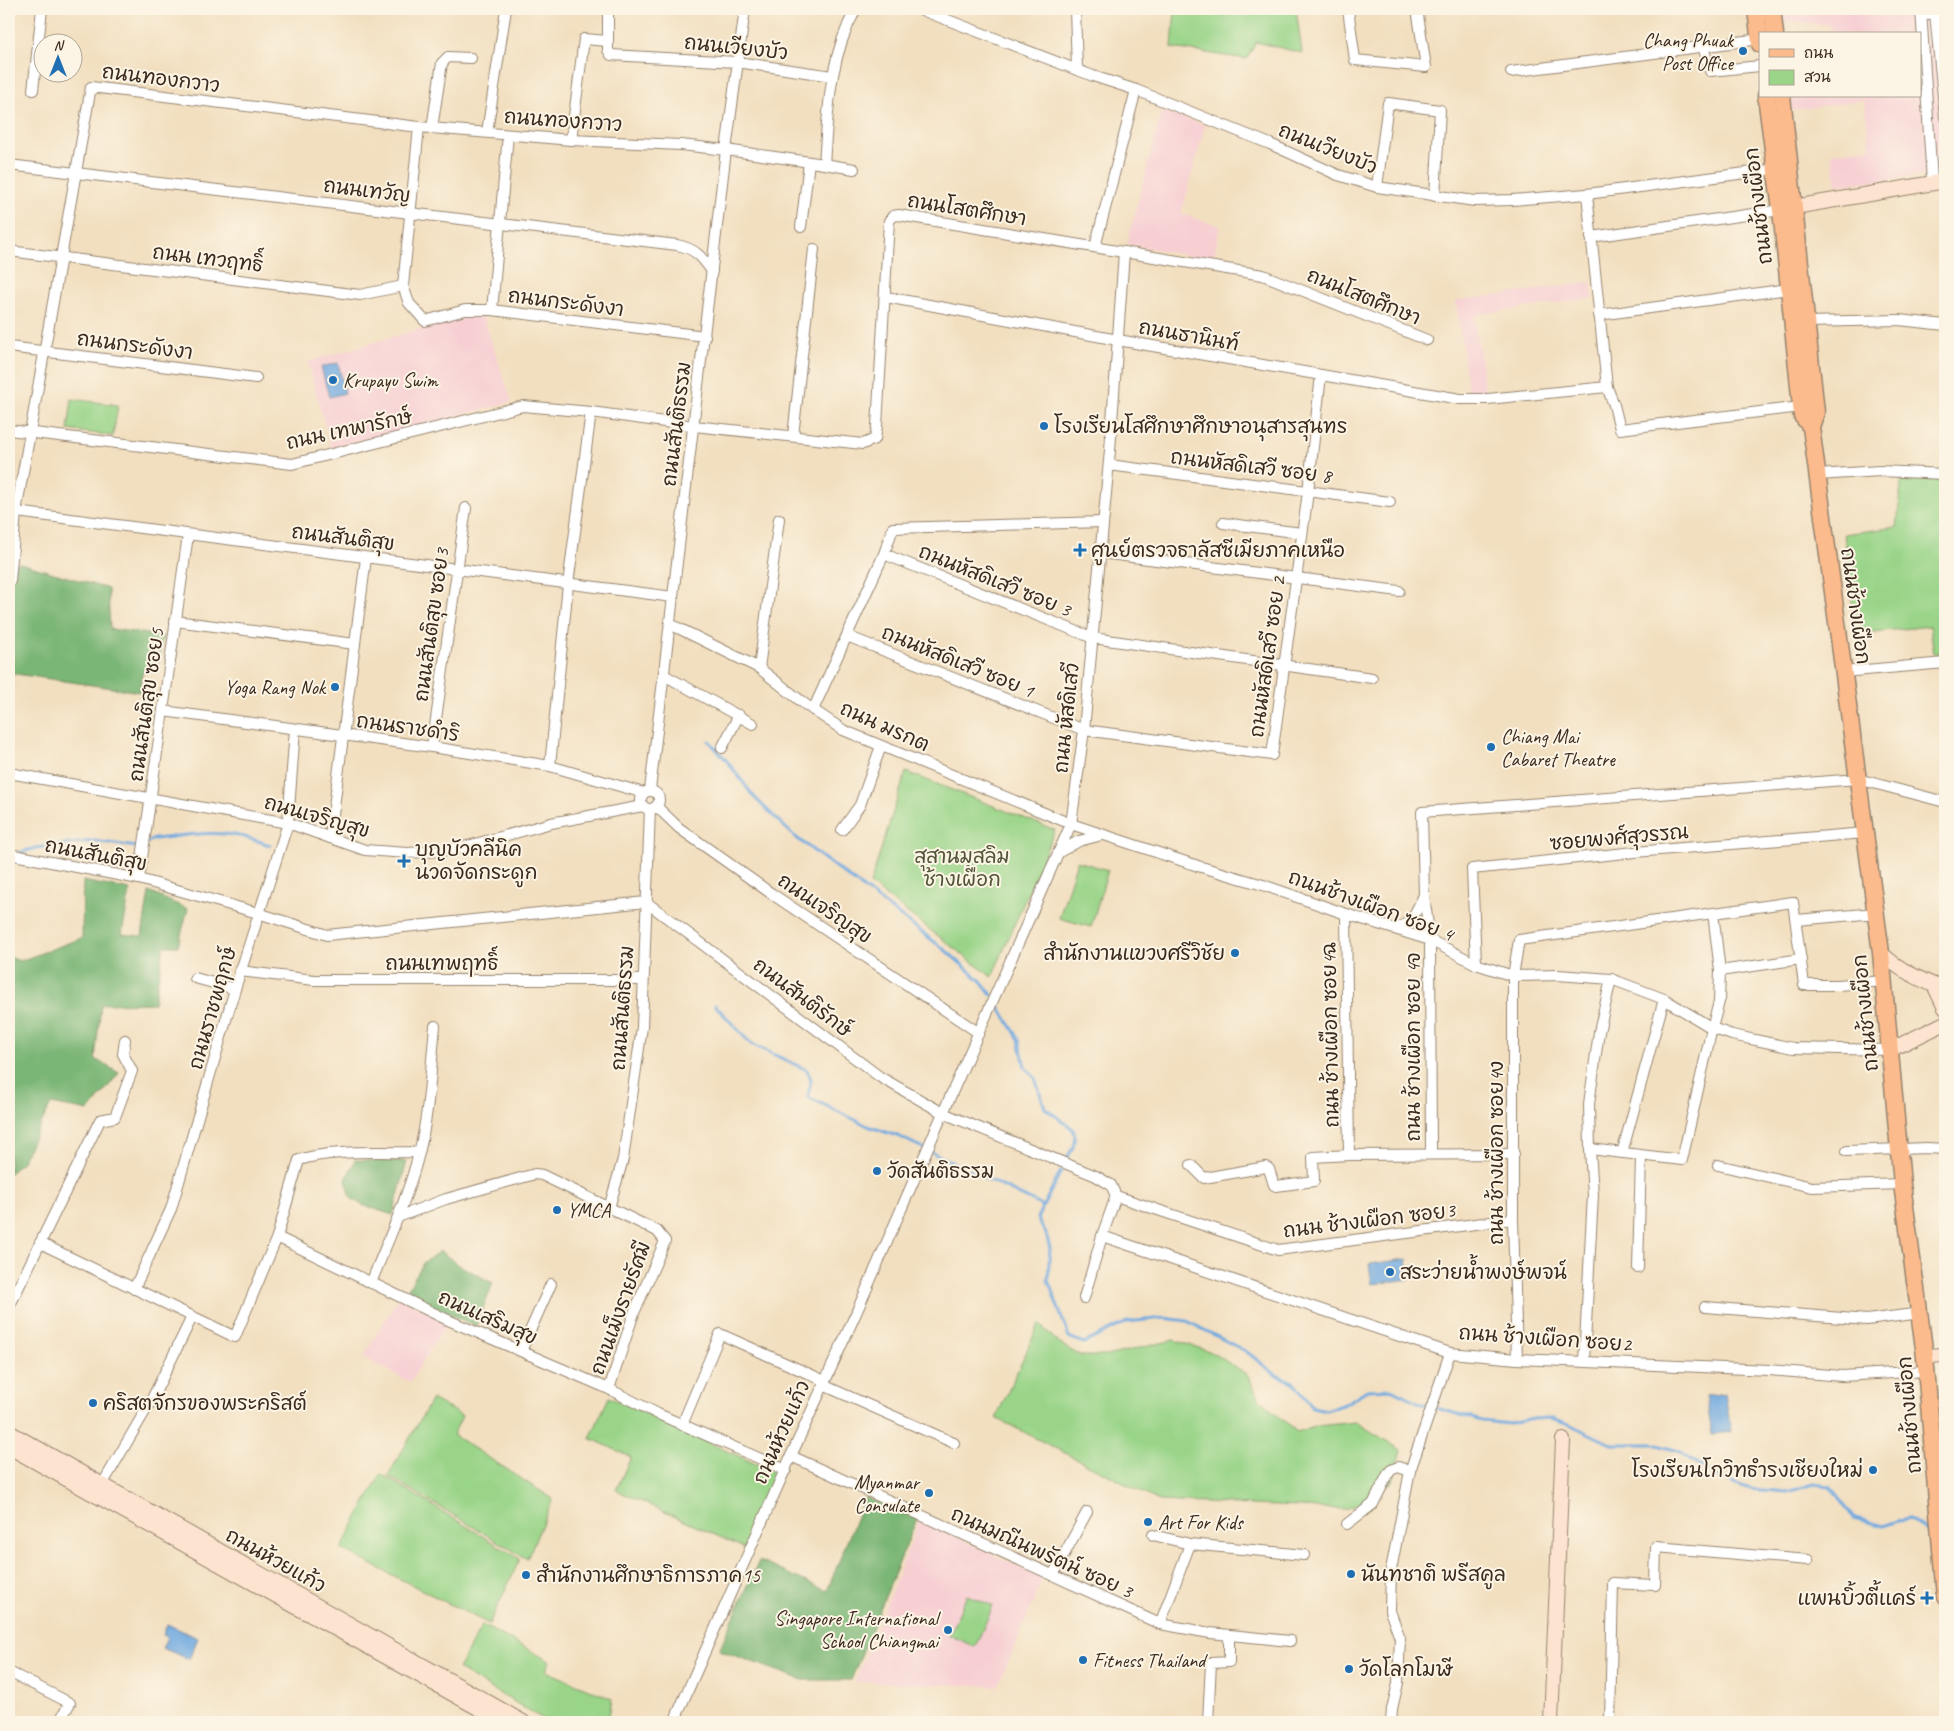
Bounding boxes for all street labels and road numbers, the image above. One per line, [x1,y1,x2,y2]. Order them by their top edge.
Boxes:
street label: ถนนเวียงบัว [683,30,789,65]
street label: ถนนทองกวาว [101,59,221,98]
street label: ถนนทองกวาว [503,104,623,137]
street label: ถนนเวียงบัว [1275,117,1381,180]
street label: ถนนช้างเผือก [1738,146,1778,266]
street label: ถนนเทวัญ [322,173,412,208]
street label: ถนนโสตศึกษา [906,187,1028,231]
street label: ถนน เทวฤทธิ์ [151,233,266,279]
street label: ถนนโสตศึกษา [1303,261,1425,331]
street label: ถนนกระดังงา [506,283,625,322]
street label: ถนนธานินท์ [1137,313,1241,357]
street label: ถนนกระดังงา [75,326,194,365]
street label: ถนนสันติธรรม [656,360,697,488]
street label: ถนน เทพารักษ์ [284,403,416,455]
street label: ถนนหัสดิเสวี ซอย 8 [1169,444,1335,489]
street label: ถนนสันติสุข [290,519,396,559]
street label: ถนนหัสดิเสวี ซอย 3 [915,539,1076,623]
street label: ถนนสันติสุข ซอย3 [408,545,458,704]
street label: ถนนช้างเผือก [1835,546,1877,666]
street label: ถนนหัสดิเสวี ซอย 2 [1244,573,1291,739]
street label: ถนนหัสดิเสวี ซอย 1 [878,620,1038,704]
street label: ถนนสันติสุข ซอย5 [123,626,173,784]
street label: ถนน หัสดิเสวี [1048,662,1085,774]
street label: ถนน มรกต [836,696,933,757]
street label: ถนนราชดำริ [355,707,461,747]
street label: ถนนเจริญสุข [260,790,372,846]
street label: ซอยพงศ์สุวรรณ [1548,818,1690,859]
street label: ถนนสันติสุข [42,832,149,880]
street label: ถนนช้างเผือก ซอย 4 [1285,863,1459,948]
street label: ถนนเจริญสุข [771,868,877,952]
street label: ถนน ช้างเผือก ซอย4ฉ [1315,942,1345,1128]
street label: ถนนราชพฤกษ์ [182,943,243,1073]
street label: ถนนเทพฤทธิ์ [385,945,499,977]
street label: ถนนสันติธรรม [606,945,639,1072]
street label: ถนนสันติรักษ์ [748,951,859,1043]
street label: ถนน ช้างเผือก ซอย 4จ [1400,953,1426,1141]
street label: ถนนช้างเผือก [1846,953,1884,1073]
street label: ถนน ช้างเผือก ซอย4ง [1483,1061,1509,1245]
street label: ถนน ช้างเผือก ซอย3 [1282,1196,1458,1243]
street label: ถนนเม็งรายรัศมี [584,1238,656,1378]
street label: ถนนเสริมสุข [433,1284,541,1353]
street label: ถนน ช้างเผือก ซอย2 [1458,1319,1634,1357]
street label: ถนนช้างเผือก [1891,1355,1927,1475]
street label: ถนนห้วยแก้ว [747,1376,815,1488]
street label: ถนนมณีนพรัตน์ ซอย 3 [947,1500,1139,1605]
street label: ถนนห้วยแก้ว [221,1522,331,1598]

